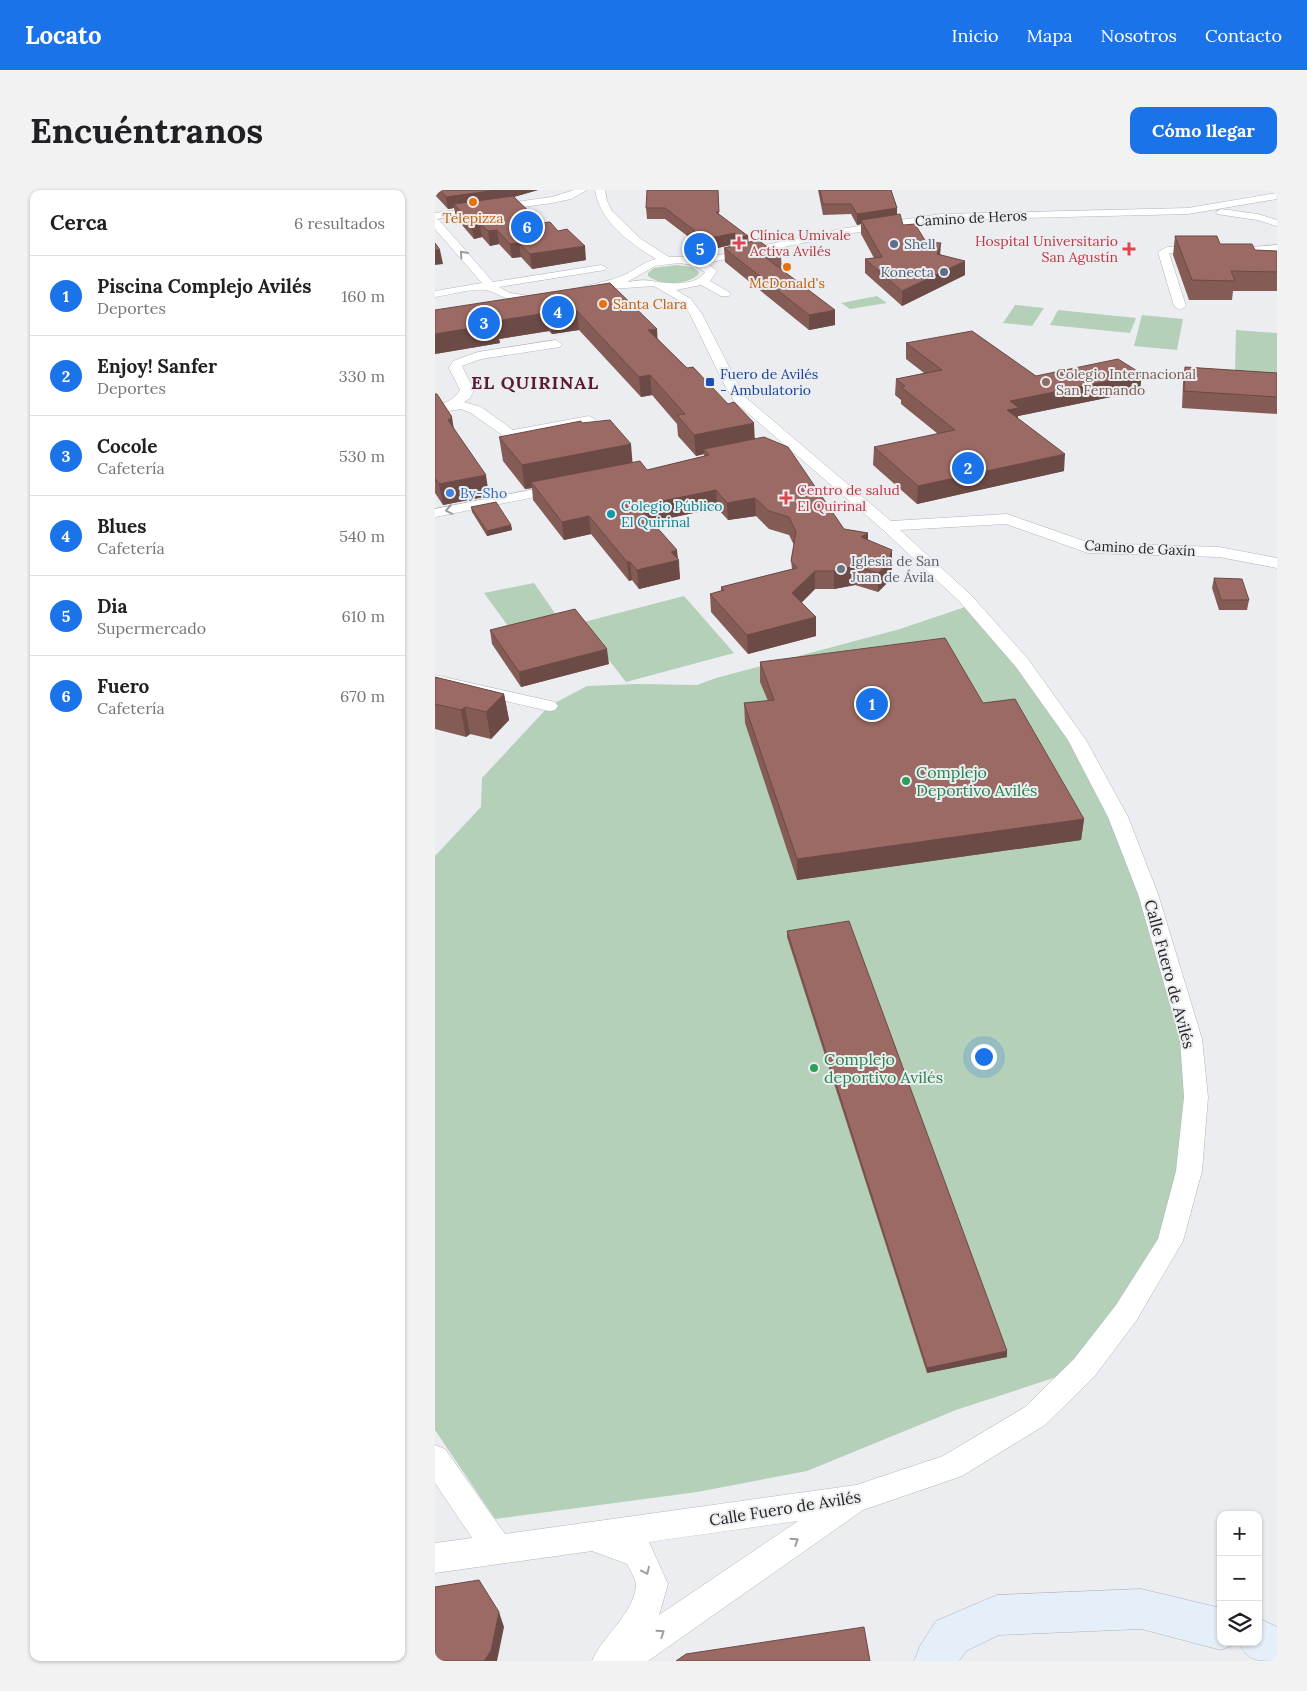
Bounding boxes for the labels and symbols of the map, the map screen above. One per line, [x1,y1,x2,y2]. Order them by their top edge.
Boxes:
marker: Telepizza [467,196,479,208]
street label: Camino de Heros [914,206,1028,230]
pin: 6 [511,208,543,246]
place label: Telepizza [442,209,504,227]
place label: Clínica Umivale Activa Avilés [749,226,851,260]
pin: 5 [684,230,716,268]
place label: Hospital Universitario San Agustín [975,232,1118,266]
place label: Shell [904,235,936,253]
marker: Clínica Umivale Activa Avilés [732,236,746,250]
marker: Shell [888,238,900,250]
marker: Hospital Universitario San Agustín [1122,242,1136,256]
one-way arrow [460,251,468,260]
marker: McDonald's [781,261,793,273]
place label: Konecta [880,263,934,281]
marker: Konecta [938,266,950,278]
place label: McDonald's [749,274,825,292]
pin: 4 [542,293,574,331]
place label: Santa Clara [613,295,687,313]
marker: Santa Clara [597,298,609,310]
pin: 3 [468,304,500,342]
place label: Fuero de Avilés - Ambulatorio [720,365,818,399]
place label: Colegio Internacional San Fernando [1056,365,1196,399]
district label: EL QUIRINAL [471,371,599,394]
marker: Fuero de Avilés - Ambulatorio [704,376,716,388]
marker: Colegio Internacional San Fernando [1040,376,1052,388]
pin: 2 [952,449,984,487]
place label: Centro de salud El Quirinal [797,481,900,515]
place label: By-Sho [460,484,507,502]
marker: By-Sho [444,487,456,499]
marker: Centro de salud El Quirinal [779,491,793,505]
place label: Colegio Público El Quirinal [621,497,723,531]
one-way arrow [444,505,453,515]
marker: Colegio Público El Quirinal [605,508,617,520]
street label: Camino de Gaxín [1084,536,1196,560]
place label: Iglesia de San Juan de Ávila [850,552,940,586]
marker: Iglesia de San Juan de Ávila [835,563,847,575]
pin: 1 [856,685,888,723]
place label: Complejo Deportivo Avilés [916,762,1038,800]
marker: Complejo Deportivo Avilés [900,775,912,787]
street label: Calle Fuero de Avilés [1140,897,1200,1051]
your location [971,1044,997,1070]
place label: Complejo deportivo Avilés [824,1049,943,1087]
marker: Complejo deportivo Avilés [808,1062,820,1074]
street label: Calle Fuero de Avilés [708,1486,862,1530]
one-way arrow [789,1538,798,1547]
one-way arrow [640,1566,650,1575]
one-way arrow [655,1630,664,1639]

